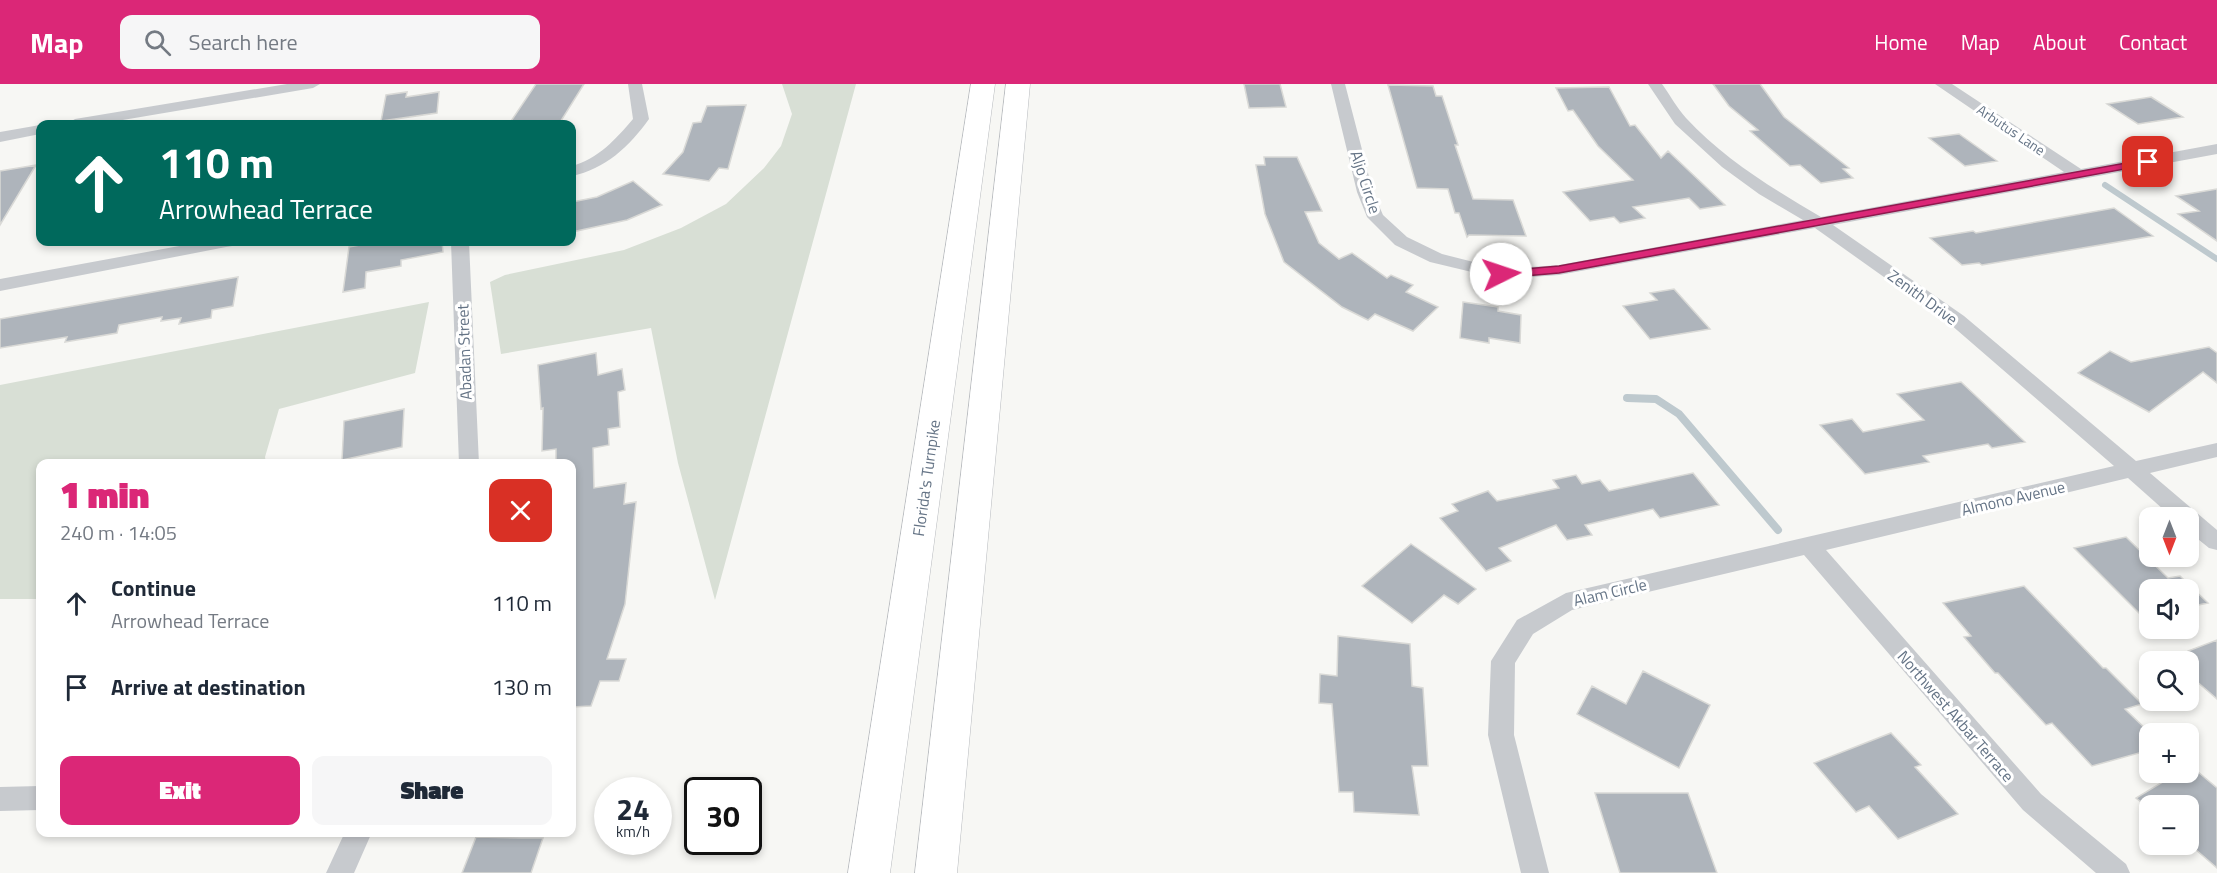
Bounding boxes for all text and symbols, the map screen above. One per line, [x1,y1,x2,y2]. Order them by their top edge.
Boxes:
search box [120,15,540,69]
text: Map [30,21,84,64]
text: Search here [189,25,298,59]
icon: search [141,26,174,59]
text: Home [1874,26,1928,58]
text: Map [1961,26,2000,58]
text: About [2033,26,2086,58]
text: Contact [2119,26,2187,58]
street label: Arbutus Lane [1973,99,2050,160]
text: 110 m [159,130,274,194]
pin [2122,136,2173,187]
icon: ahead [60,144,138,222]
icon: arrive [2131,145,2164,178]
street label: Aljo Circle [1345,147,1387,217]
text: Arrowhead Terrace [159,188,373,229]
position arrow [1469,242,1533,306]
street label: Zenith Drive [1883,263,1963,331]
street label: Abadan Street [450,303,478,400]
street label: Florida's Turnpike [906,418,946,538]
text: 1 min [60,467,149,522]
street label: Almono Avenue [1959,474,2067,522]
button: close [489,479,552,542]
north arrow [2139,507,2199,567]
map controls [2139,507,2199,855]
text: 240 m · 14:05 [60,517,177,548]
text: Continue [111,571,196,605]
street label: Alam Circle [1571,572,1649,612]
button: sound [2139,579,2199,639]
text: 110 m [492,586,552,620]
icon: ahead [60,587,93,620]
text: Arrowhead Terrace [111,605,269,636]
street label: Northwest Akbar Terrace [1892,645,2020,787]
button: search [2139,651,2199,711]
text: Arrive at destination [111,670,306,704]
text: 130 m [492,670,552,704]
icon: arrive [60,671,93,704]
button: + [2139,723,2199,783]
button: Exit [60,756,300,825]
button: Share [312,756,552,825]
speed limit sign: 30 [684,777,762,855]
text: 24 [616,786,650,832]
button: − [2139,795,2199,855]
text: km/h [616,820,650,843]

